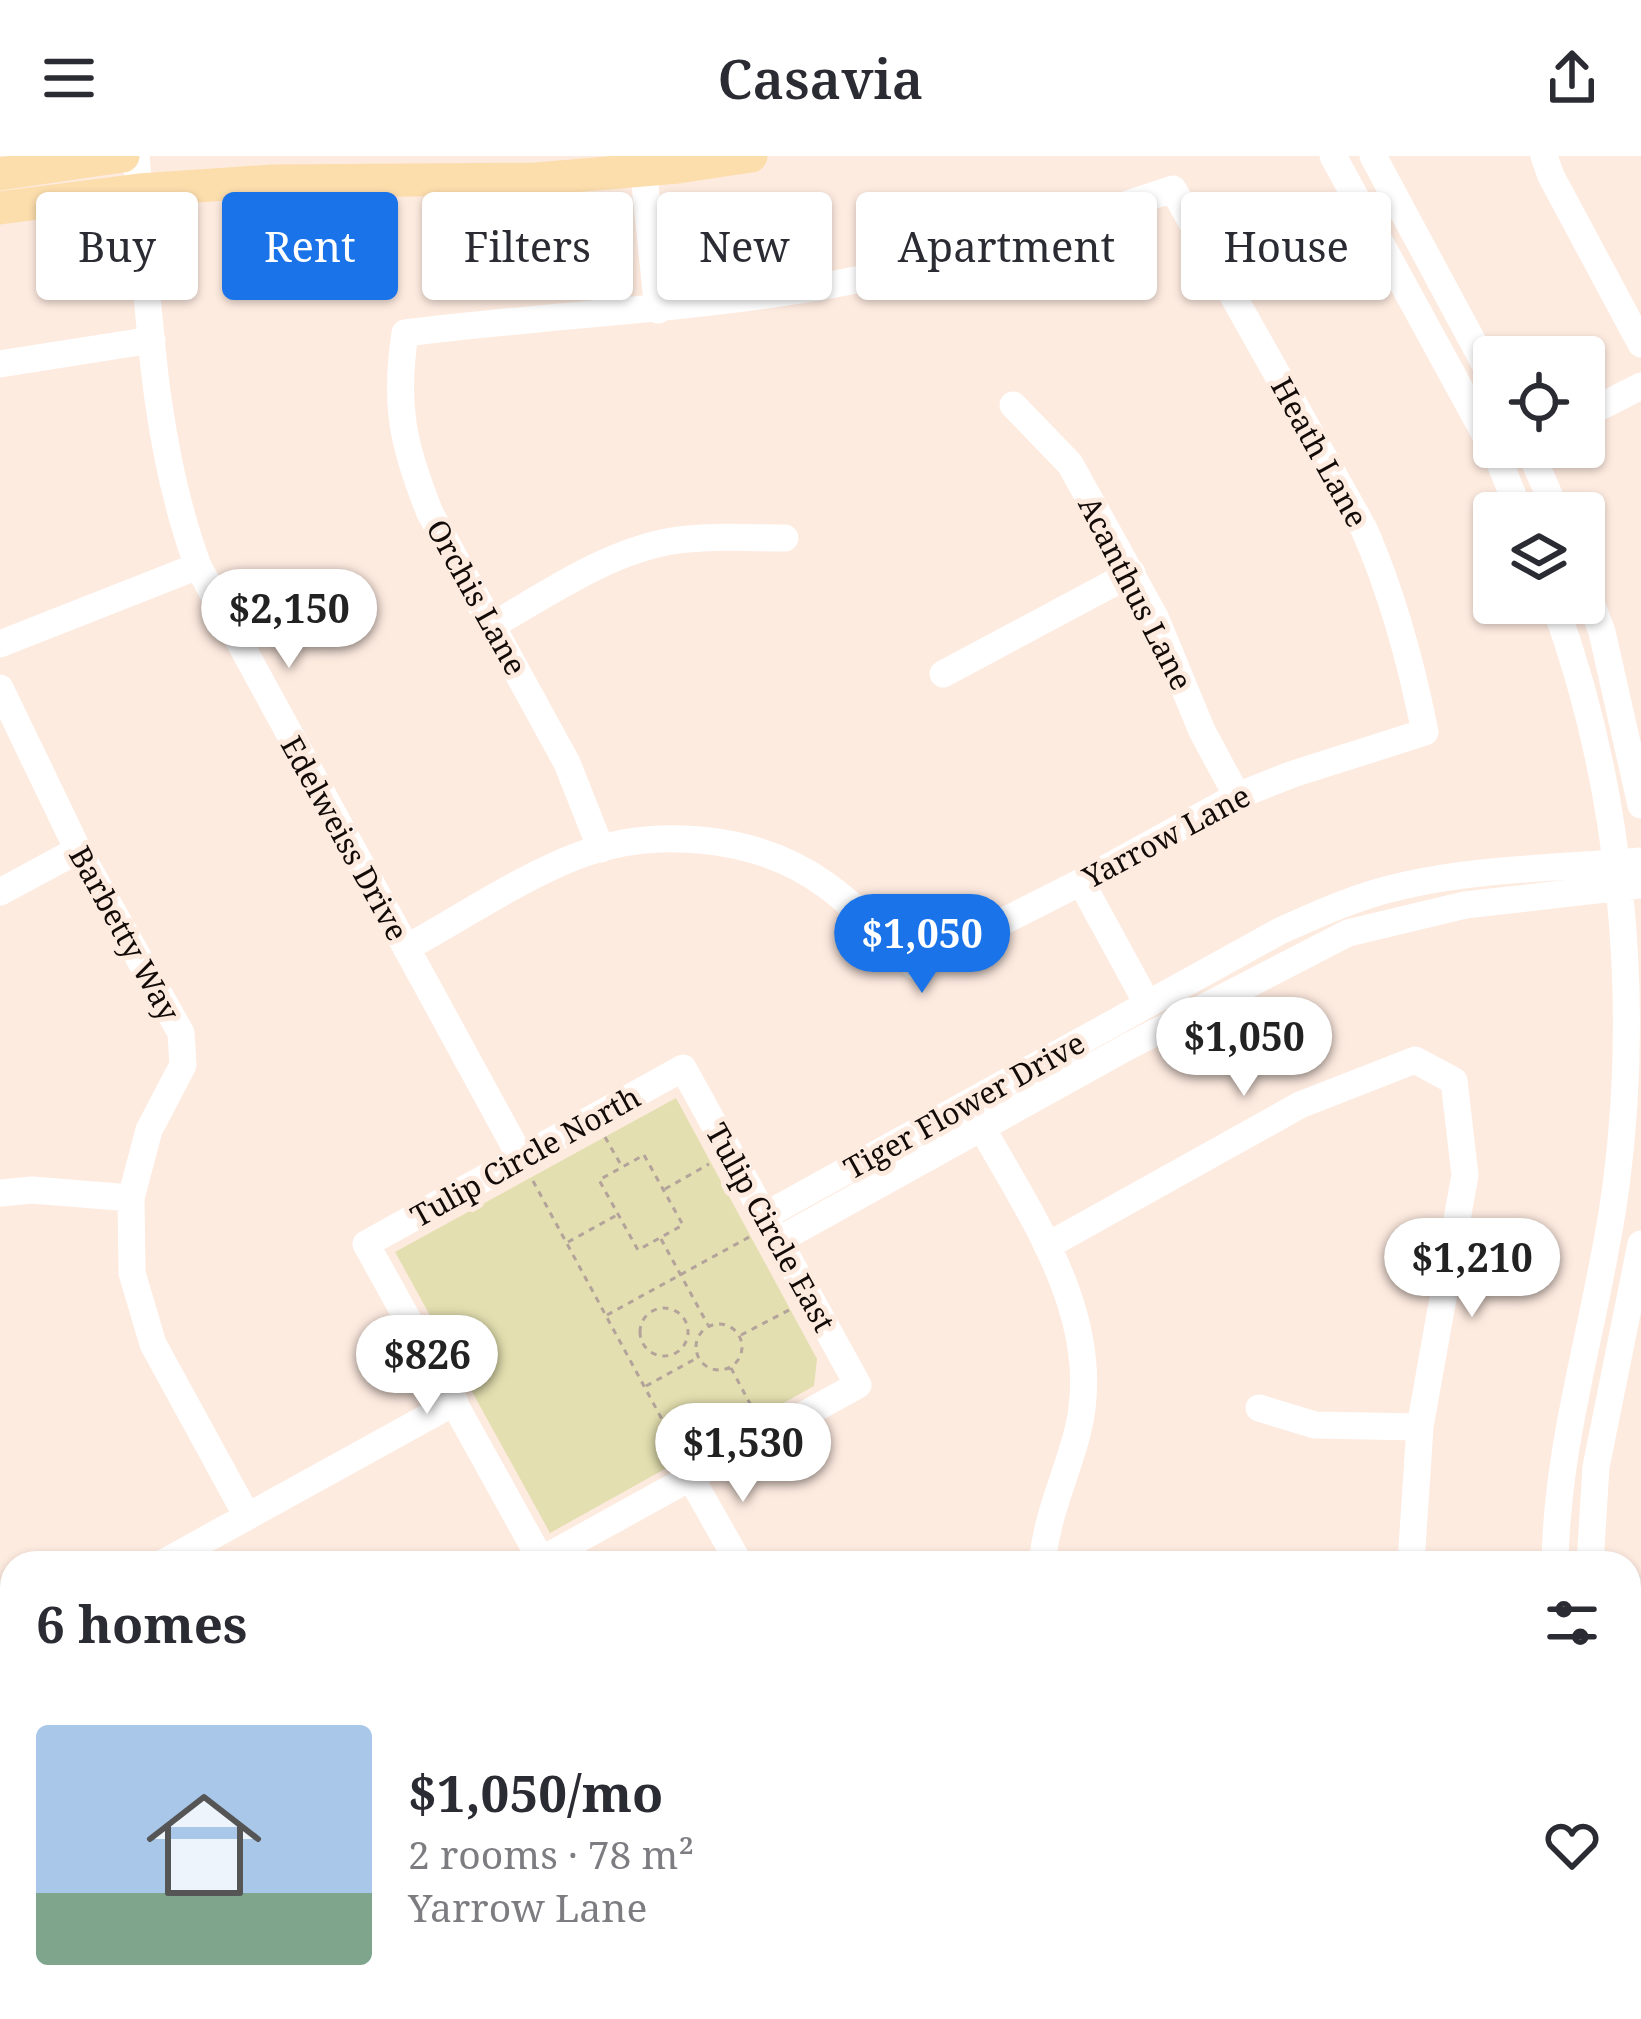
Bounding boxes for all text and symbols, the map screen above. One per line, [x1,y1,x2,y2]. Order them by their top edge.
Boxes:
text: Casavia [718,41,923,115]
icon: menu [36,45,102,111]
icon: share [1539,45,1605,111]
chip: Buy [36,192,198,300]
chip: Rent [222,192,398,300]
chip: Filters [422,192,633,300]
chip: New [657,192,832,300]
chip: Apartment [856,192,1157,300]
chip: House [1181,192,1391,300]
map controls [1473,336,1605,624]
button: locate [1473,336,1605,468]
street label: Heath Lane [1262,370,1378,534]
street label: Acanthus Lane [1069,489,1203,697]
button: layers [1473,492,1605,624]
street label: Orchis Lane [417,512,537,682]
pin: $2,150 [191,569,387,671]
text: $2,150 [228,581,350,634]
street label: Edelweiss Drive [272,728,418,948]
street label: Yarrow Lane [1074,775,1257,898]
street label: Barbetty Way [60,838,190,1028]
pin: $1,050 [824,894,1020,996]
text: $1,050 [861,906,983,959]
pin: $1,050 [1146,997,1342,1099]
text: $1,050 [1183,1009,1305,1062]
street label: Tiger Flower Drive [836,1022,1092,1188]
street label: Tulip Circle North [403,1076,647,1236]
street label: Tulip Circle East [697,1115,845,1339]
pin: $1,210 [1374,1218,1570,1320]
text: $1,210 [1411,1230,1533,1283]
pin: $826 [356,1315,498,1417]
text: $826 [383,1327,471,1380]
pin: $1,530 [645,1403,841,1505]
text: $1,530 [682,1415,804,1468]
text: 6 homes [36,1588,247,1658]
icon: filters [1539,1590,1605,1656]
text: $1,050/mo [408,1757,663,1827]
icon: home [132,1773,276,1917]
icon: heart [1539,1812,1605,1878]
text: 2 rooms · 78 m² [408,1827,694,1880]
text: Yarrow Lane [408,1880,647,1933]

